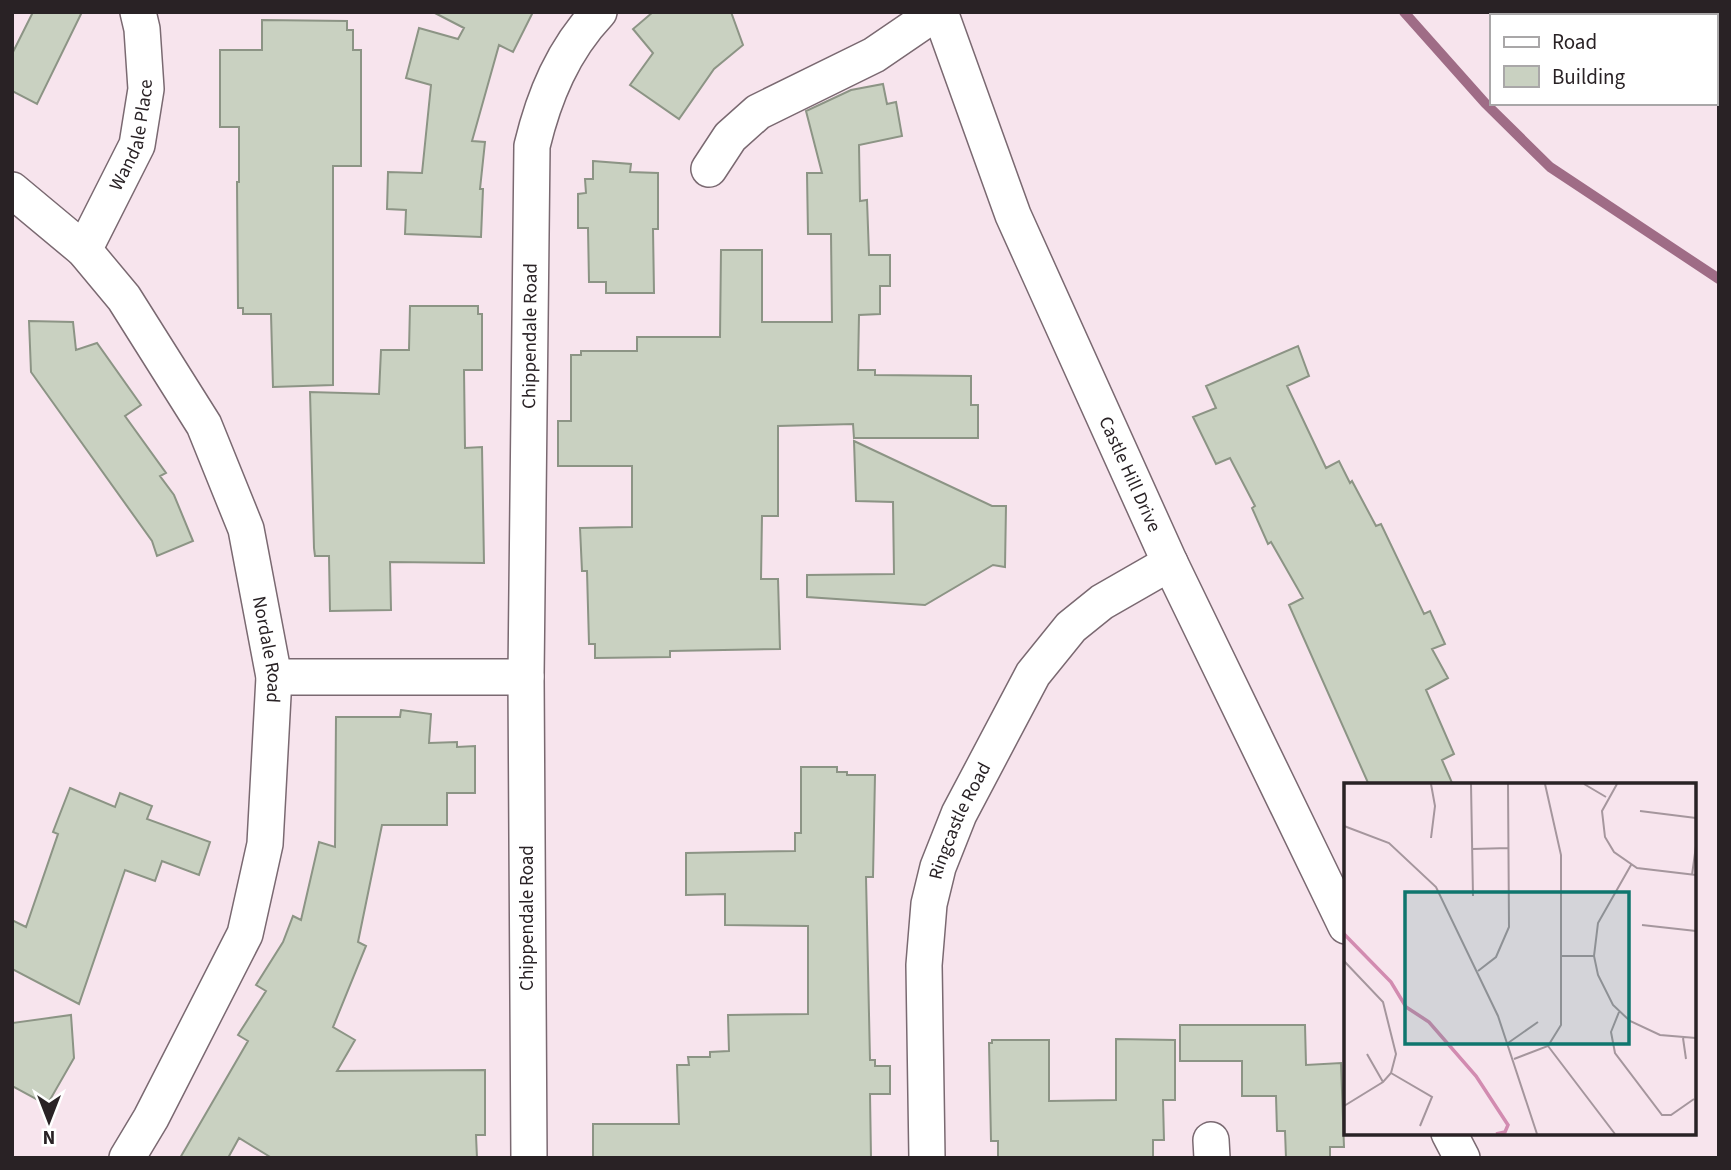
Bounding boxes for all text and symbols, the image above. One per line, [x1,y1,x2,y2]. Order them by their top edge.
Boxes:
legend [1490,14,1717,105]
text: Road [1552,27,1597,57]
text: Building [1552,62,1626,92]
street label: Wandale Place [103,79,159,195]
street label: Chippendale Road [516,263,544,409]
street label: Castle Hill Drive [1092,412,1168,536]
street label: Nordale Road [245,594,288,704]
street label: Ringcastle Road [922,757,997,882]
inset map [1344,783,1696,1135]
street label: Chippendale Road [514,845,541,991]
north arrow [14,1086,84,1156]
text: N [43,1123,55,1150]

